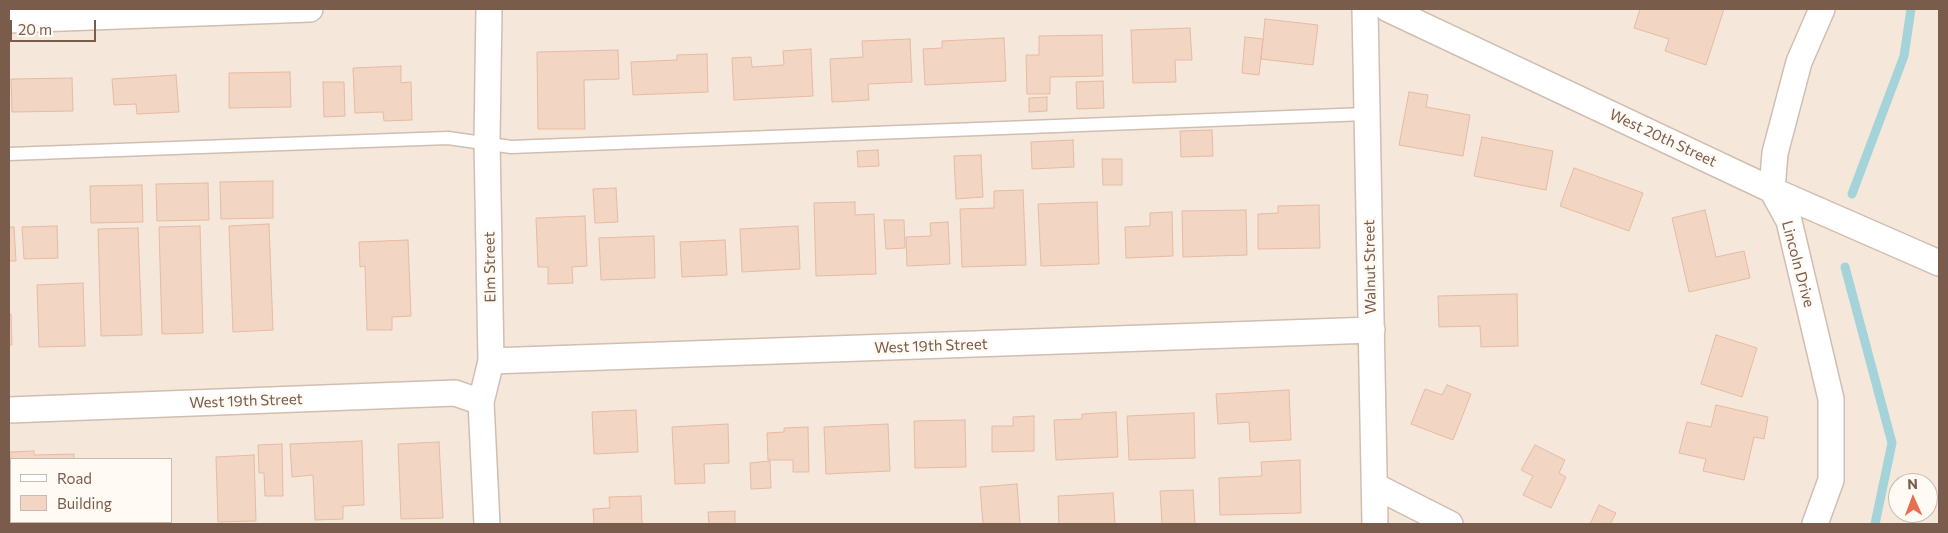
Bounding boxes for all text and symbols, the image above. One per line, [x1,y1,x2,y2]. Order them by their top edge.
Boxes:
scale bar [12,10,99,42]
text: 20 m [18,20,52,38]
street label: West 20th Street [1607,105,1719,171]
street label: Lincoln Drive [1778,219,1818,309]
street label: Walnut Street [1360,220,1380,314]
street label: Elm Street [480,231,500,303]
street label: West 19th Street [874,335,988,357]
street label: West 19th Street [189,390,303,412]
legend [10,458,172,523]
text: Road [57,469,92,487]
north arrow [1888,473,1938,523]
text: N [1907,475,1918,492]
text: Building [57,494,112,512]

